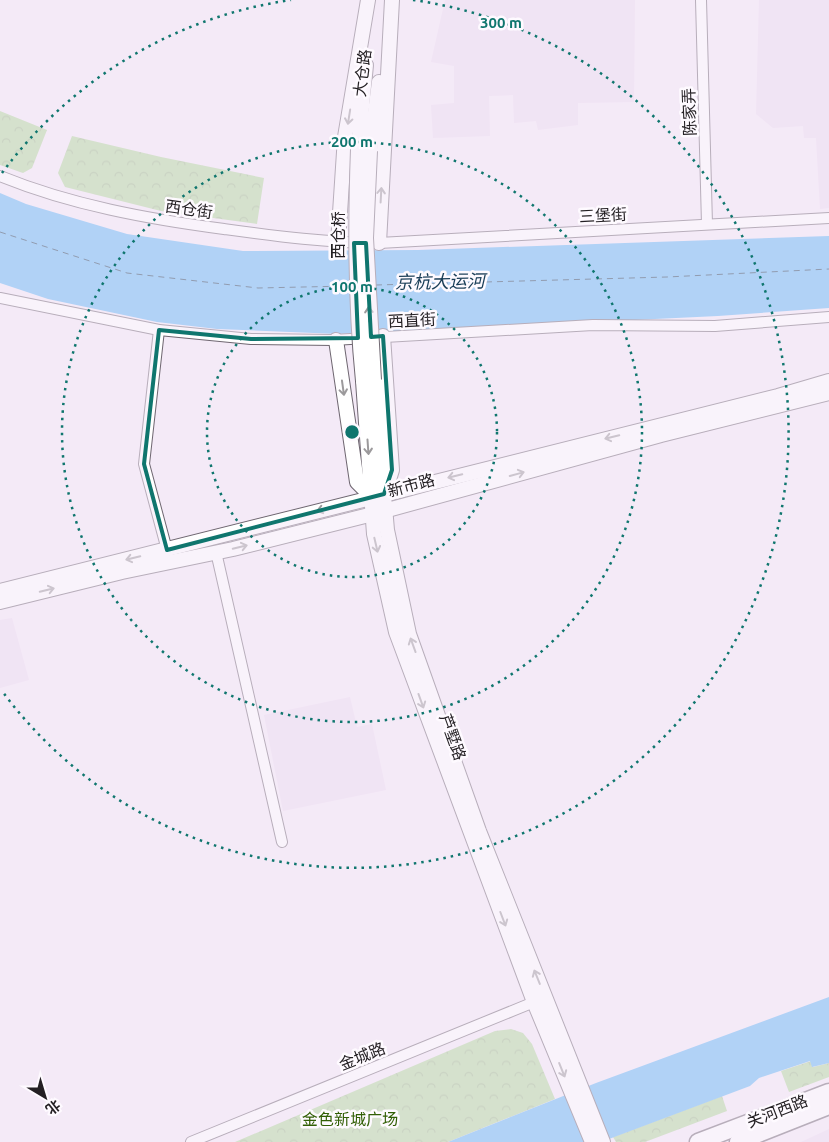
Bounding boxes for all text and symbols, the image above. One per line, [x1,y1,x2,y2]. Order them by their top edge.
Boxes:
text: 300 m [480,14,522,31]
street label: 大仓路 [350,48,374,98]
street label: 陈家弄 [679,88,699,136]
one-way arrow [343,109,353,125]
text: 200 m [331,133,373,150]
one-way arrow [377,187,386,203]
street label: 西仓街 [164,197,214,221]
street label: 三堡街 [579,205,627,225]
street label: 西仓桥 [329,211,347,259]
water label: 京杭大运河 [395,270,488,292]
text: 100 m [331,278,373,295]
one-way arrow [365,306,374,322]
street label: 西直街 [388,310,436,330]
one-way arrow [338,380,348,396]
centre of rings [343,423,361,441]
one-way arrow [605,433,621,442]
one-way arrow [363,439,372,455]
one-way arrow [509,469,525,479]
street label: 新市路 [385,470,437,500]
one-way arrow [447,472,463,481]
one-way arrow [317,505,333,514]
one-way arrow [372,537,381,553]
one-way arrow [231,542,247,551]
one-way arrow [126,554,142,563]
one-way arrow [39,585,55,594]
one-way arrow [408,637,417,653]
one-way arrow [417,693,426,708]
street label: 芦墅路 [436,711,470,763]
one-way arrow [498,911,508,926]
one-way arrow [532,970,542,985]
street label: 金城路 [336,1039,388,1073]
one-way arrow [558,1062,567,1077]
north arrow [20,1072,70,1122]
street label: 关河西路 [744,1091,810,1131]
text: 北 [43,1097,63,1118]
park label: 金色新城广场 [302,1110,398,1128]

